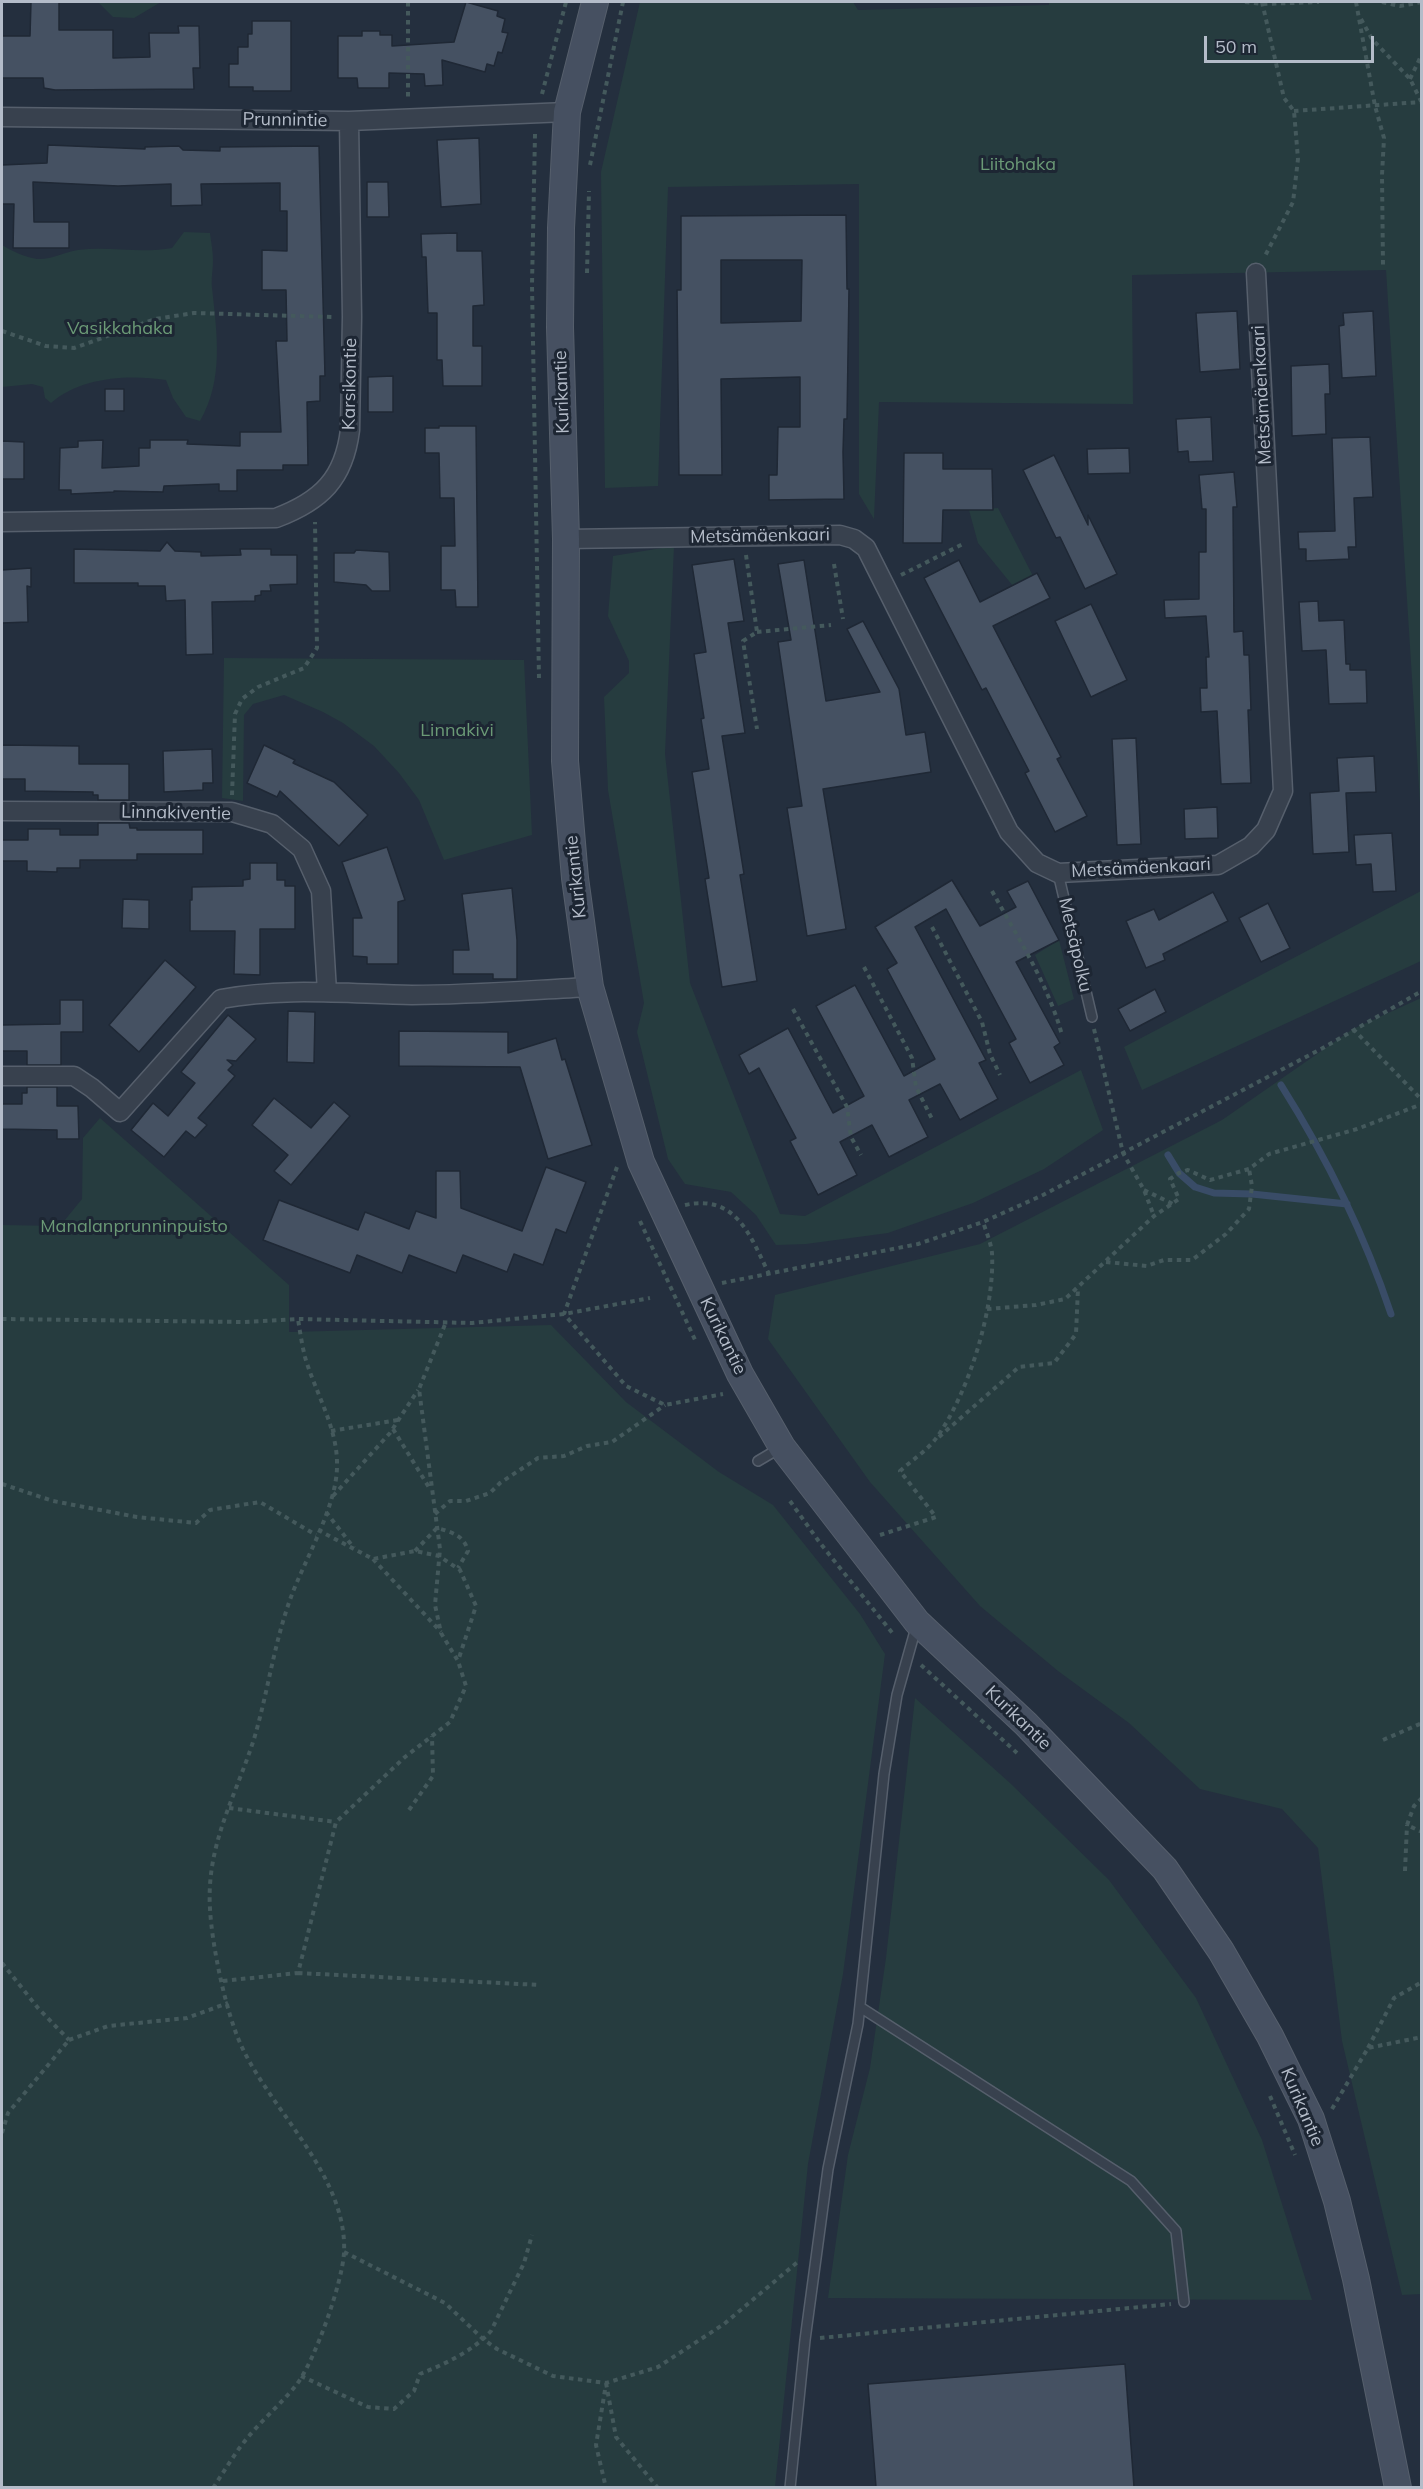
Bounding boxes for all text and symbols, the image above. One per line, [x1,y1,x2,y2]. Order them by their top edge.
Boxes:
scale bar [1207,24,1376,62]
text: 50 m [1215,35,1257,58]
street label: Prunnintie [242,108,328,132]
park label: Liitohaka [980,154,1056,176]
park label: Vasikkahaka [67,318,173,340]
street label: Metsämäenkaari [1248,325,1276,465]
street label: Karsikontie [338,338,362,430]
street label: Kurikantie [550,350,574,434]
street label: Metsämäenkaari [690,524,830,548]
park label: Linnakivi [420,720,494,742]
street label: Linnakiventie [121,801,231,825]
street label: Kurikantie [561,834,591,920]
street label: Metsämäenkaari [1071,854,1211,882]
street label: Metsäpolku [1054,896,1096,994]
park label: Manalanprunninpuisto [40,1216,228,1238]
street label: Kurikantie [695,1294,751,1378]
street label: Kurikantie [981,1681,1055,1755]
street label: Kurikantie [1276,2064,1328,2150]

